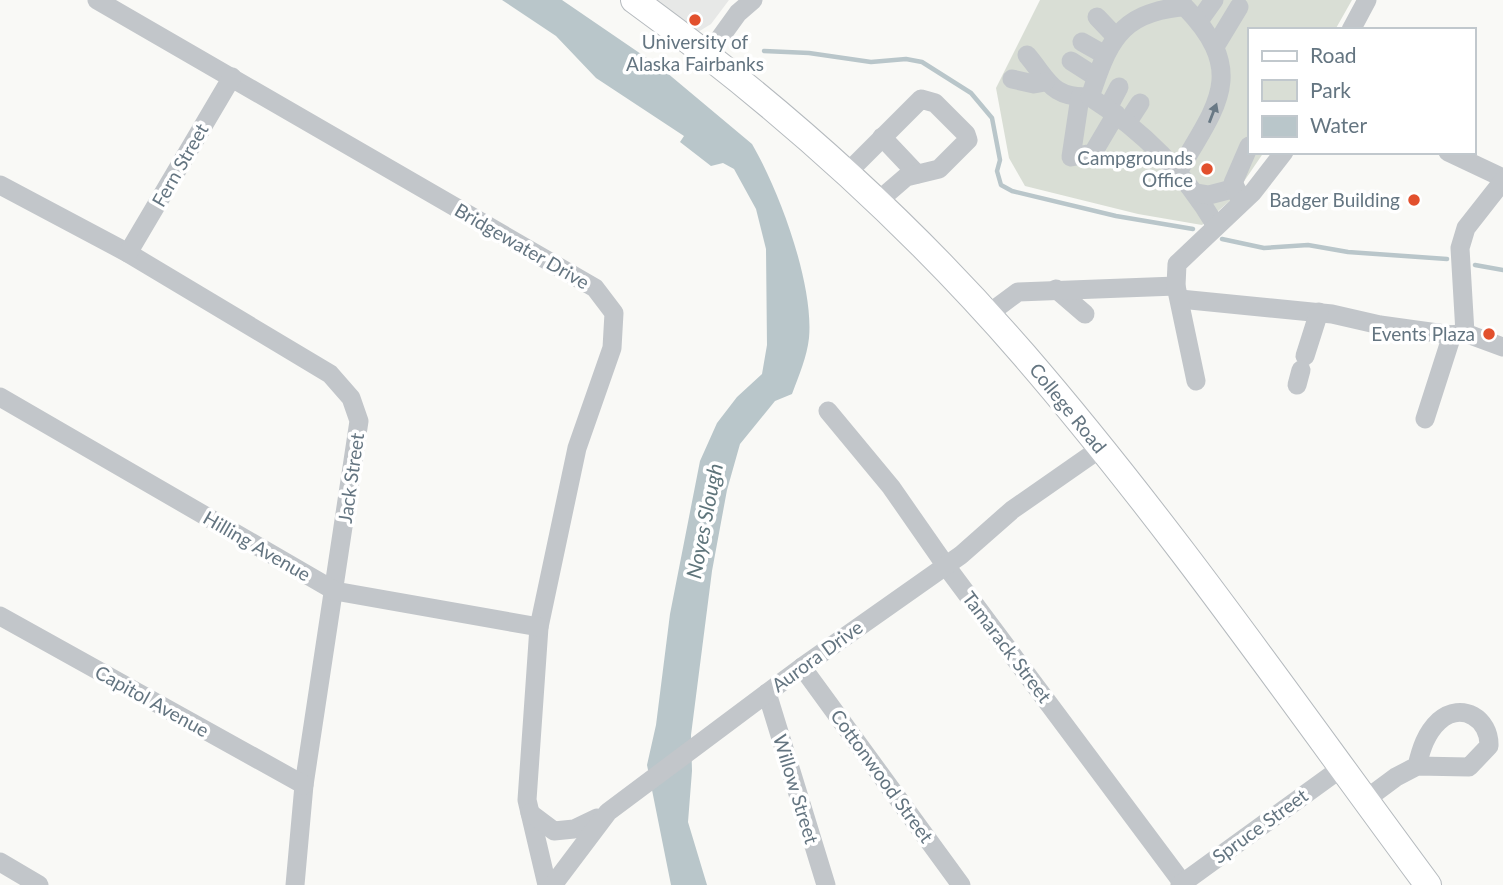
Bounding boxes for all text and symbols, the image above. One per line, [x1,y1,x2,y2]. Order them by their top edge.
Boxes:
marker: University of Alaska Fairbanks [687,12,703,28]
legend [1248,28,1475,154]
place label: University of Alaska Fairbanks [626,30,764,75]
text: Road [1310,42,1357,67]
text: Park [1310,77,1351,102]
one-way arrow [1207,103,1218,124]
text: Water [1310,112,1367,137]
street label: Fern Street [147,119,213,210]
place label: Campgrounds Office [1077,146,1193,191]
marker: Campgrounds Office [1199,161,1215,177]
place label: Badger Building [1269,188,1400,211]
marker: Badger Building [1406,192,1422,208]
street label: Bridgewater Drive [451,198,594,293]
place label: Events Plaza [1371,322,1475,345]
marker: Events Plaza [1481,326,1497,342]
street label: College Road [1025,358,1112,457]
street label: Jack Street [333,431,368,524]
water label: Noyes Slough [680,461,727,580]
street label: Hilling Avenue [200,506,315,586]
street label: Tamarack Street [958,587,1057,707]
street label: Aurora Drive [767,615,867,696]
street label: Capitol Avenue [91,660,213,741]
street label: Cottonwood Street [826,705,939,847]
street label: Willow Street [769,731,824,847]
street label: Spruce Street [1208,783,1312,868]

